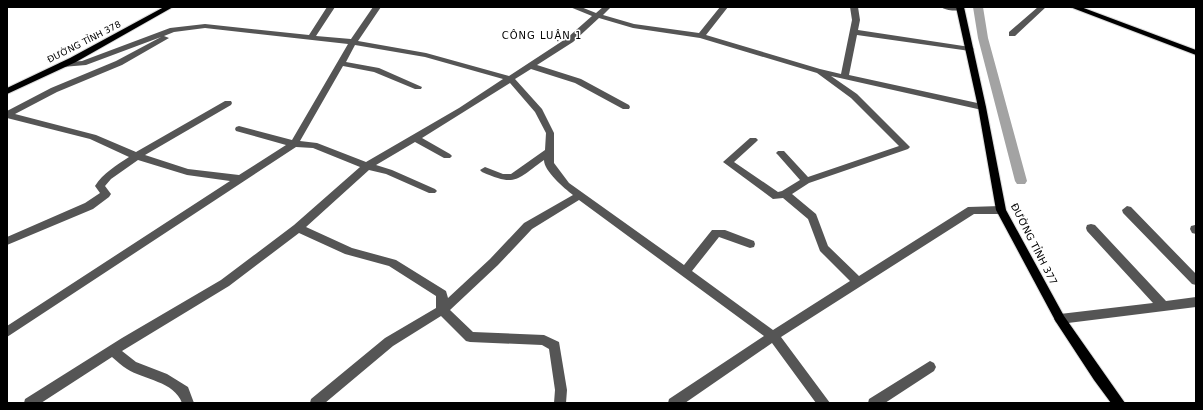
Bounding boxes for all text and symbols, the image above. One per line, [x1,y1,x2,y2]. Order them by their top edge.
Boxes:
street label: ĐƯỜNG TỈNH 378 [45,18,123,65]
district label: CÔNG LUẬN 1 [502,29,582,42]
street label: ĐƯỜNG TỈNH 377 [1009,200,1061,287]

